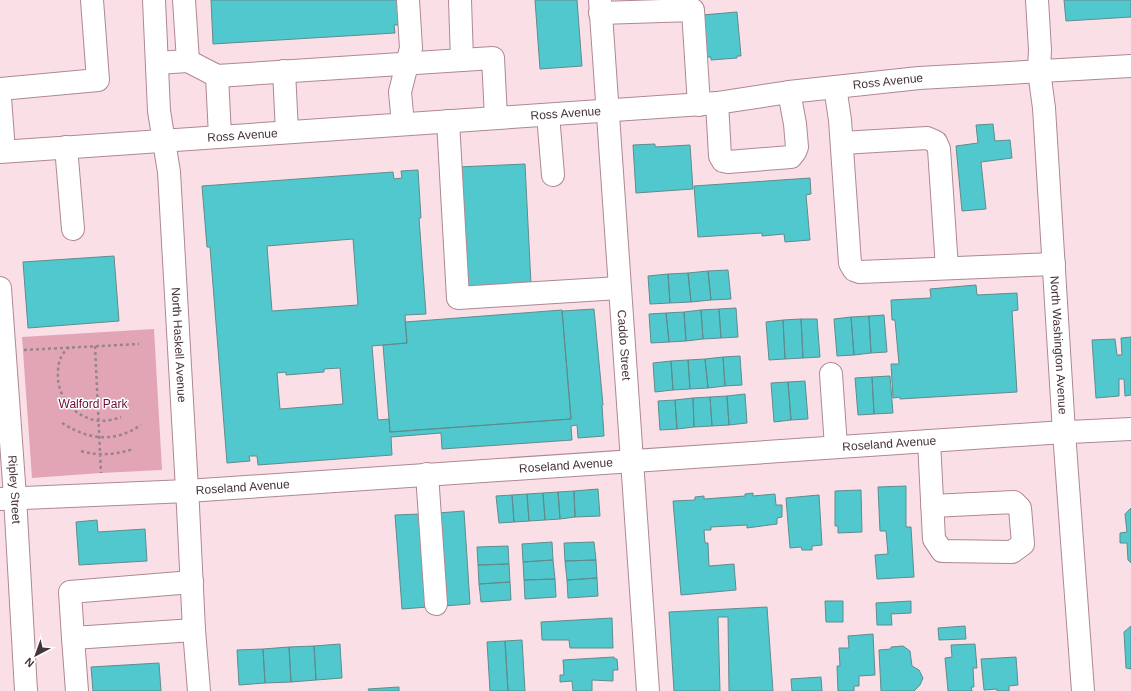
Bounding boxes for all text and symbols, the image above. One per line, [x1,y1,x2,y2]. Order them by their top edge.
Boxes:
street label: Ross Avenue [852,71,924,92]
street label: Ross Avenue [530,104,602,123]
street label: Ross Avenue [207,126,278,145]
street label: North Washington Avenue [1047,275,1070,415]
street label: North Haskell Avenue [169,287,189,403]
street label: Caddo Street [615,309,633,382]
park label: Walford Park [59,397,128,411]
street label: Roseland Avenue [842,434,937,454]
street label: Ripley Street [5,455,24,525]
street label: Roseland Avenue [519,455,614,476]
street label: Roseland Avenue [195,477,290,497]
north arrow [16,635,56,675]
text: N [22,655,36,670]

